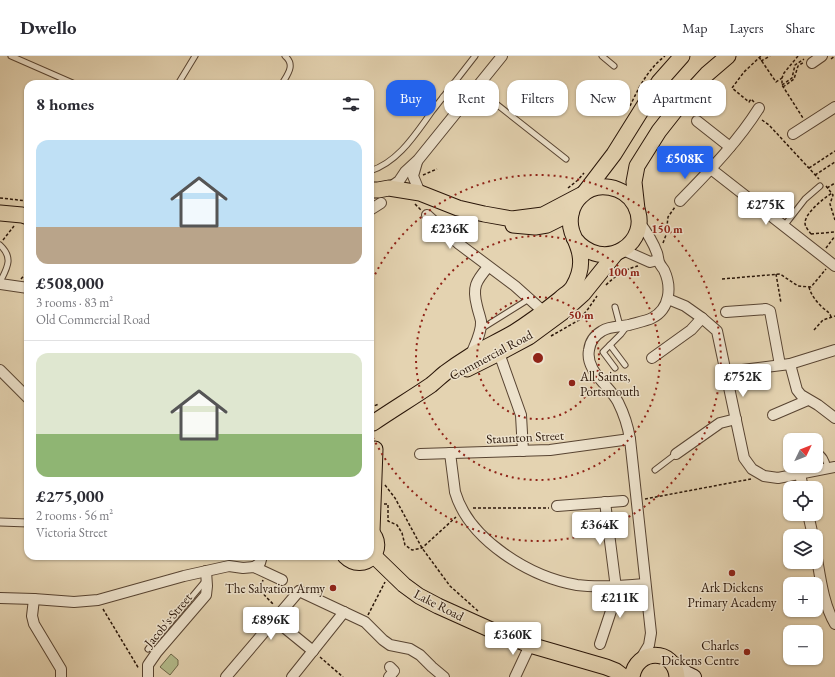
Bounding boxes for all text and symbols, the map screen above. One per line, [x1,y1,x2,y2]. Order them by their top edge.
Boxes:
text: Dwello [20,15,77,40]
text: Map [682,19,707,37]
text: Layers [729,19,764,37]
text: Share [786,19,815,37]
chip: Buy [386,80,436,116]
chip: Rent [444,80,499,116]
chip: Filters [507,80,568,116]
chip: New [576,80,630,116]
chip: Apartment [638,80,726,116]
text: 8 homes [36,93,94,115]
icon: filters [340,93,362,115]
pin: £508K [657,146,713,180]
text: £508K [666,150,704,167]
icon: home [163,166,235,238]
pin: £275K [738,192,794,226]
text: £275K [747,196,785,213]
pin: £236K [422,216,478,250]
text: £236K [431,220,469,237]
text: 150 m [651,221,683,237]
text: 100 m [608,264,640,280]
text: £508,000 [36,272,104,294]
text: 3 rooms · 83 m² [36,294,113,311]
text: 50 m [568,307,594,323]
text: Old Commercial Road [36,311,150,328]
street label: Commercial Road [446,326,536,384]
centre of rings [531,351,545,365]
pin: £752K [715,364,771,398]
place label: All Saints, Portsmouth [579,368,640,400]
text: £752K [724,368,762,385]
marker: All Saints, Portsmouth [567,378,577,388]
icon: home [163,379,235,451]
street label: Staunton Street [486,426,564,448]
north arrow [783,433,823,473]
map controls [783,433,823,665]
button: locate [783,481,823,521]
text: £275,000 [36,485,104,507]
text: 2 rooms · 56 m² [36,507,113,524]
pin: £364K [572,512,628,546]
text: £364K [581,516,619,533]
text: Victoria Street [36,524,107,541]
button: layers [783,529,823,569]
marker: Ark Dickens Primary Academy [727,568,737,578]
button: + [783,577,823,617]
place label: Ark Dickens Primary Academy [688,579,777,611]
place label: The Salvation Army [225,580,325,597]
marker: The Salvation Army [328,583,338,593]
street label: Lake Road [411,585,467,625]
pin: £211K [592,585,648,619]
street label: Jacob's Street [140,589,196,651]
text: £211K [601,589,639,606]
pin: £896K [243,607,299,641]
text: £896K [252,611,290,628]
pin: £360K [485,622,541,656]
button: − [783,625,823,665]
text: £360K [494,626,532,643]
place label: Charles Dickens Centre [661,637,739,669]
marker: Charles Dickens Centre [742,647,752,657]

